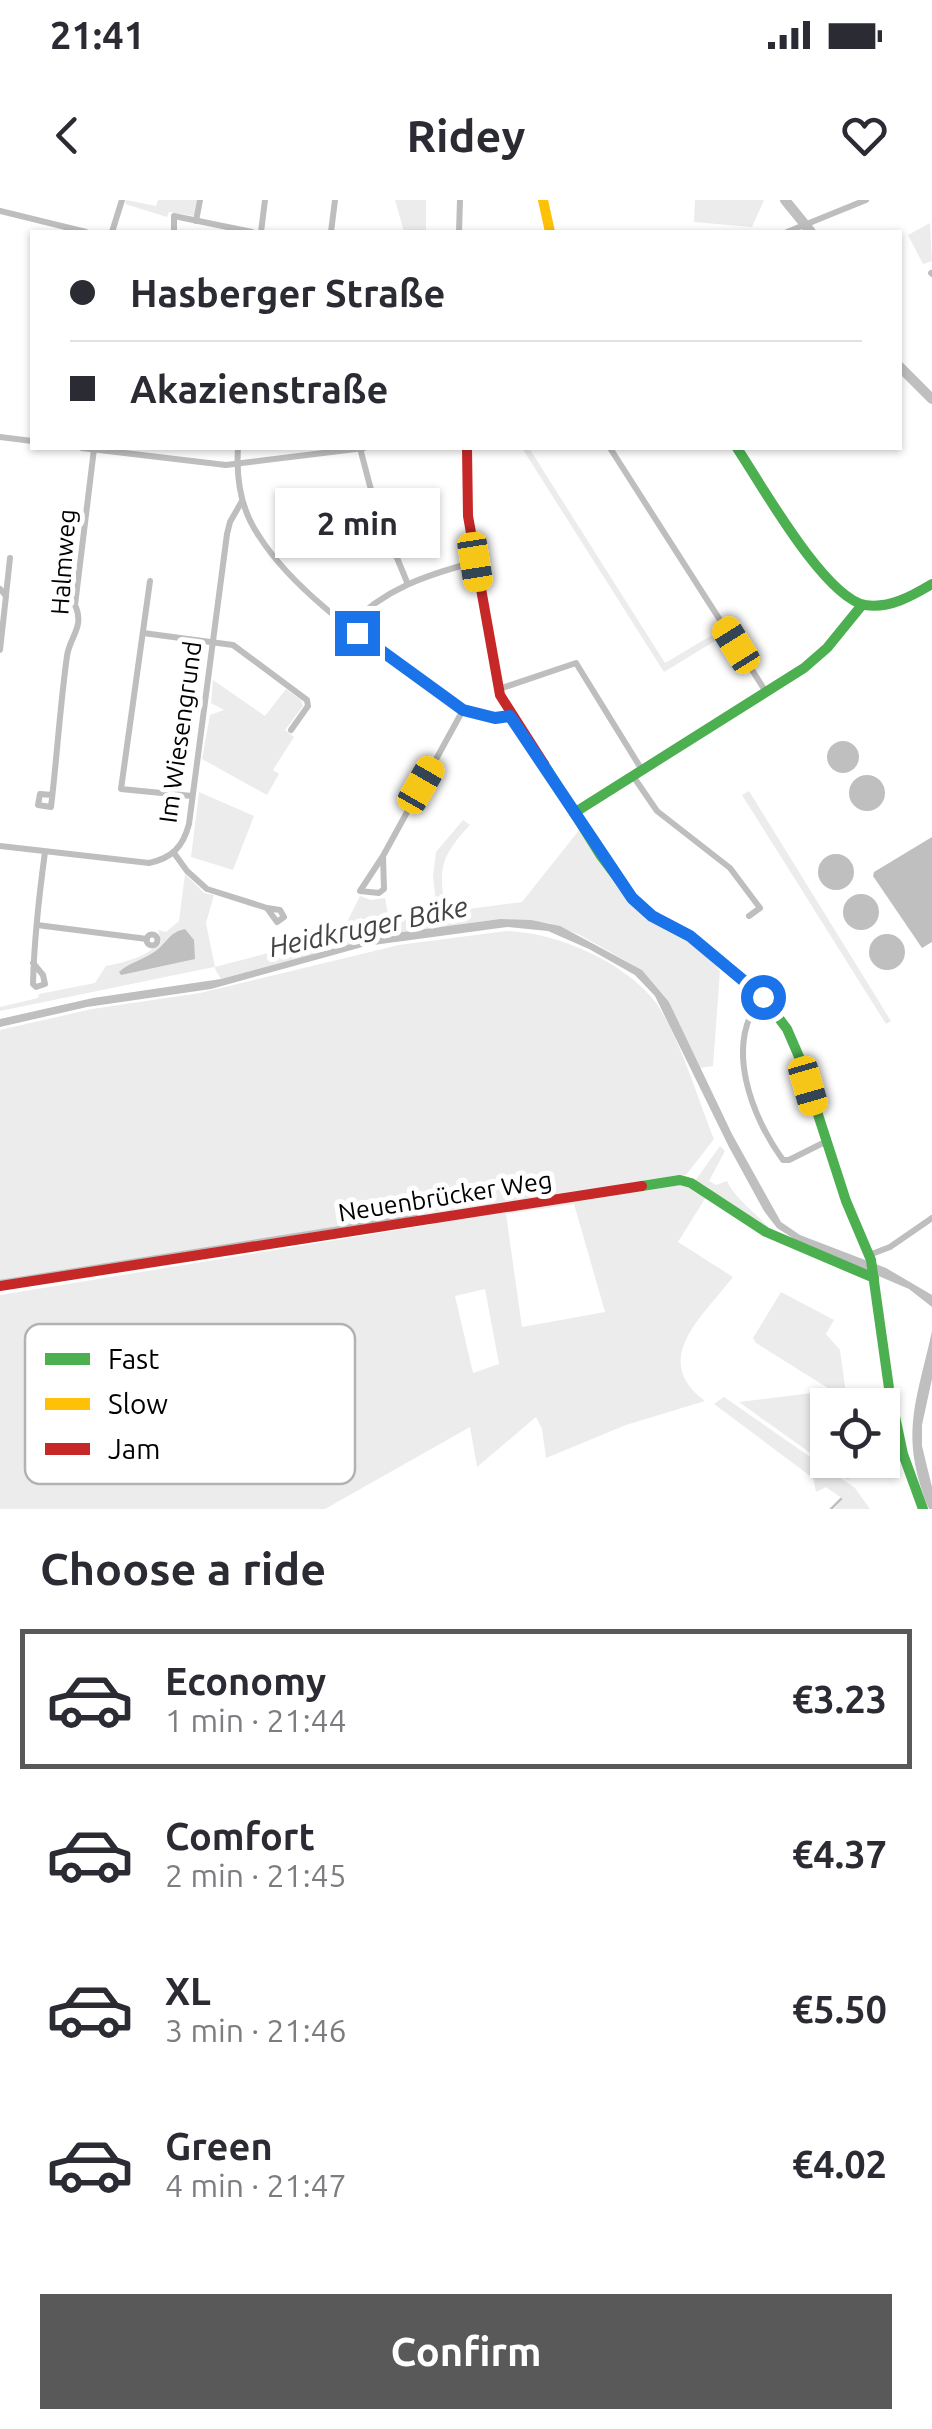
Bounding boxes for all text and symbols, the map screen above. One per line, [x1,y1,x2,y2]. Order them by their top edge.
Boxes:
text: 21:41 [50,14,145,56]
icon: back [40,108,95,163]
icon: heart [837,108,892,163]
text: Ridey [407,110,525,161]
text: Hasberger Straße [130,272,445,314]
text: Akazienstraße [130,368,388,410]
callout: 2 min [274,488,440,558]
text: 2 min [317,505,398,541]
street label: Halmweg [45,508,81,616]
car [455,530,495,594]
route end [335,611,380,656]
car [707,612,765,678]
street label: Im Wiesengrund [153,639,207,825]
car [393,752,449,818]
water label: Heidkruger Bäke [266,890,470,962]
route start [741,975,786,1020]
car [785,1053,831,1119]
street label: Neuenbrücker Weg [336,1165,554,1227]
legend [25,1324,355,1484]
text: Fast [108,1343,159,1374]
text: Slow [108,1388,168,1419]
map controls [810,1388,900,1478]
button: locate [810,1388,900,1478]
text: Jam [108,1433,160,1464]
text: Choose a ride [40,1543,326,1594]
icon: car [45,1654,135,1744]
text: Economy [165,1660,326,1702]
text: €3.23 [792,1678,887,1720]
text: 1 min · 21:44 [165,1702,347,1738]
icon: car [45,1809,135,1899]
text: Comfort [165,1815,315,1857]
text: €4.37 [792,1833,887,1875]
text: 2 min · 21:45 [165,1857,347,1893]
icon: car [45,1964,135,2054]
text: XL [165,1970,211,2012]
text: €5.50 [792,1988,887,2030]
text: 3 min · 21:46 [165,2012,347,2048]
icon: car [45,2119,135,2209]
text: Green [165,2125,273,2167]
text: €4.02 [792,2143,887,2185]
text: 4 min · 21:47 [165,2167,347,2203]
button: Confirm [40,2294,892,2409]

